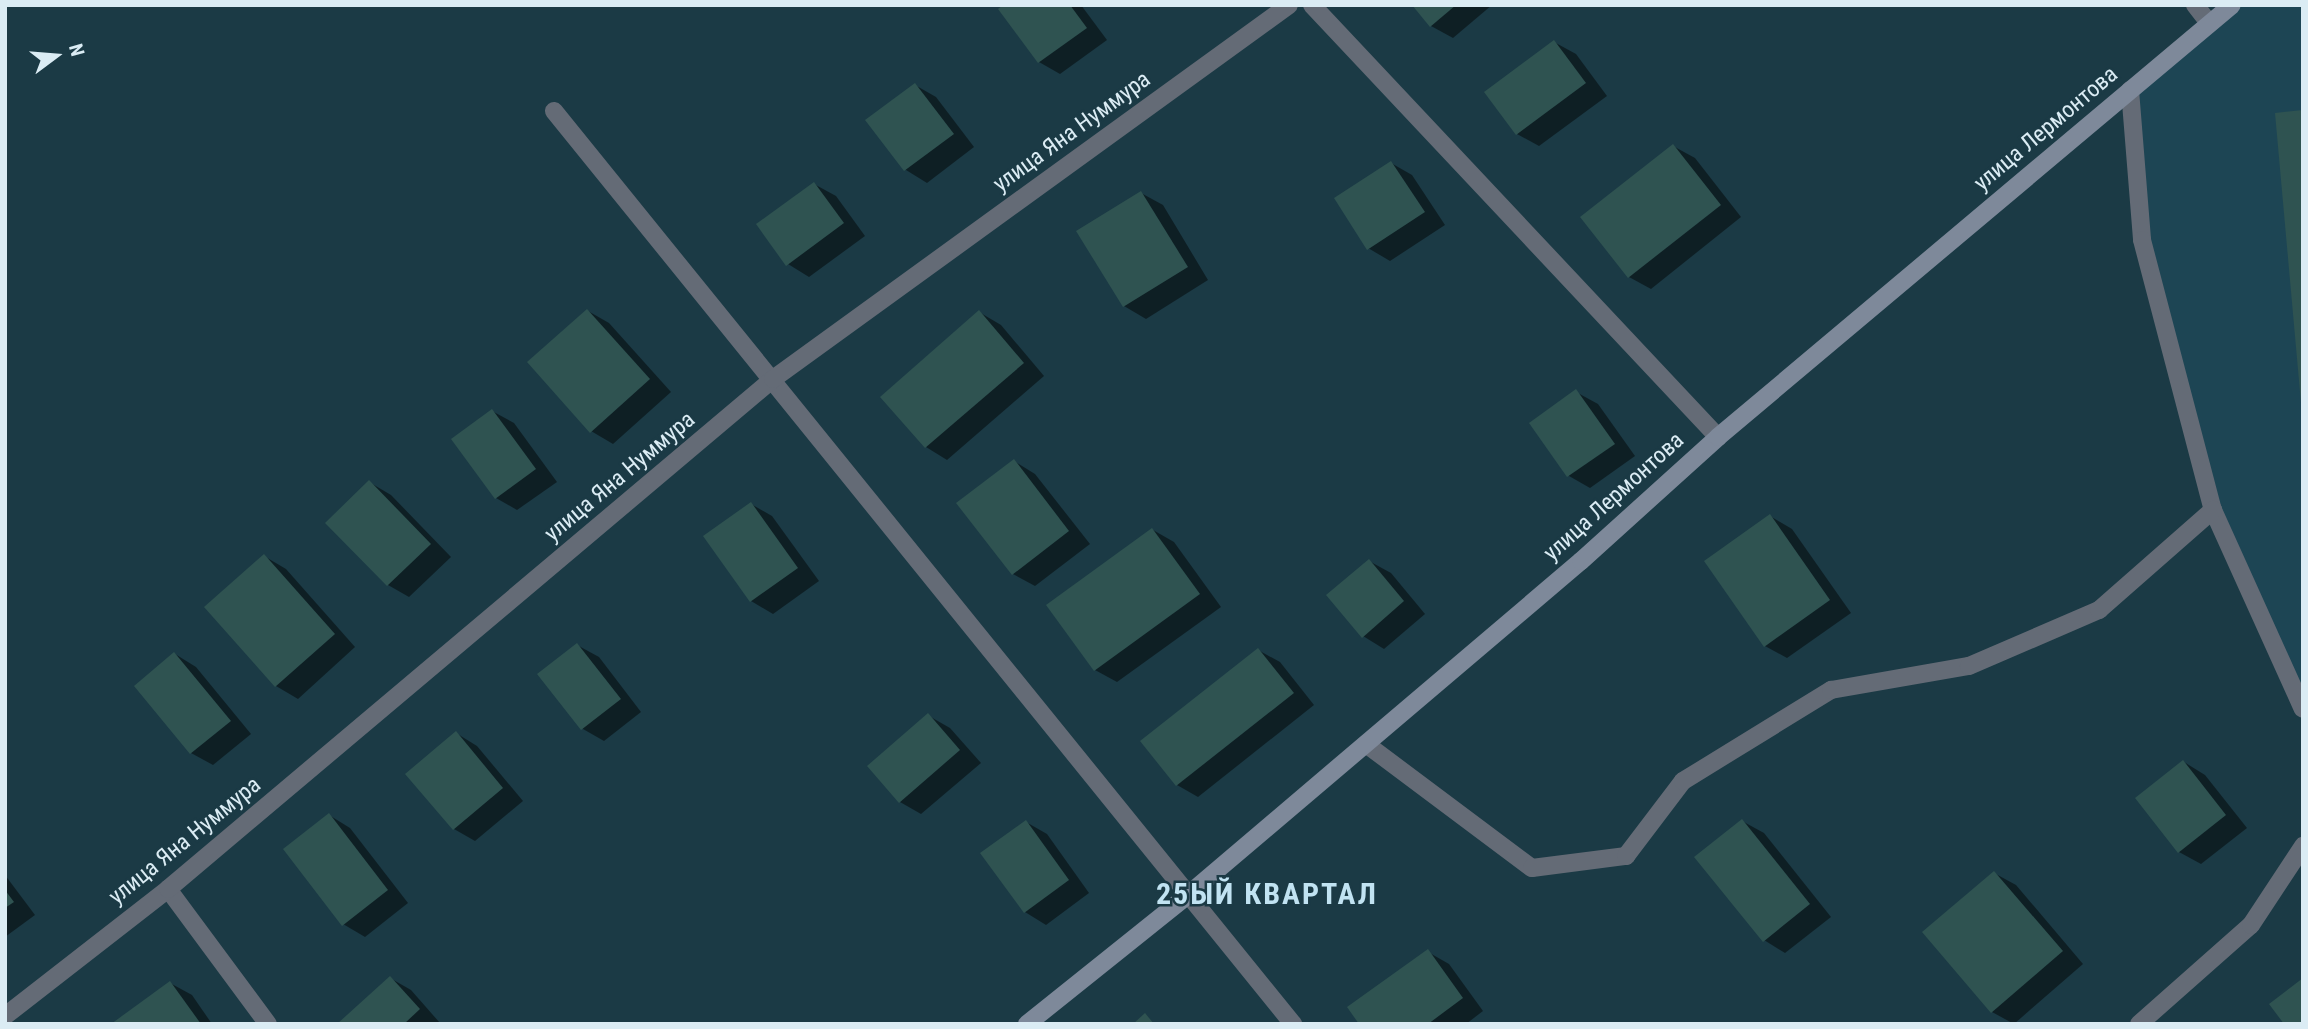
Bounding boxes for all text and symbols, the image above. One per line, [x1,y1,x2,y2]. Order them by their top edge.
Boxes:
north arrow [21,21,91,91]
text: N [64,41,89,59]
street label: улица Лермонтова [1969,61,2123,197]
street label: улица Яна Нуммура [988,66,1156,198]
street label: улица Яна Нуммура [539,406,701,548]
street label: улица Лермонтова [1538,427,1690,567]
street label: улица Яна Нуммура [104,771,266,911]
district label: 25ЫЙ КВАРТАЛ [1157,876,1377,912]

